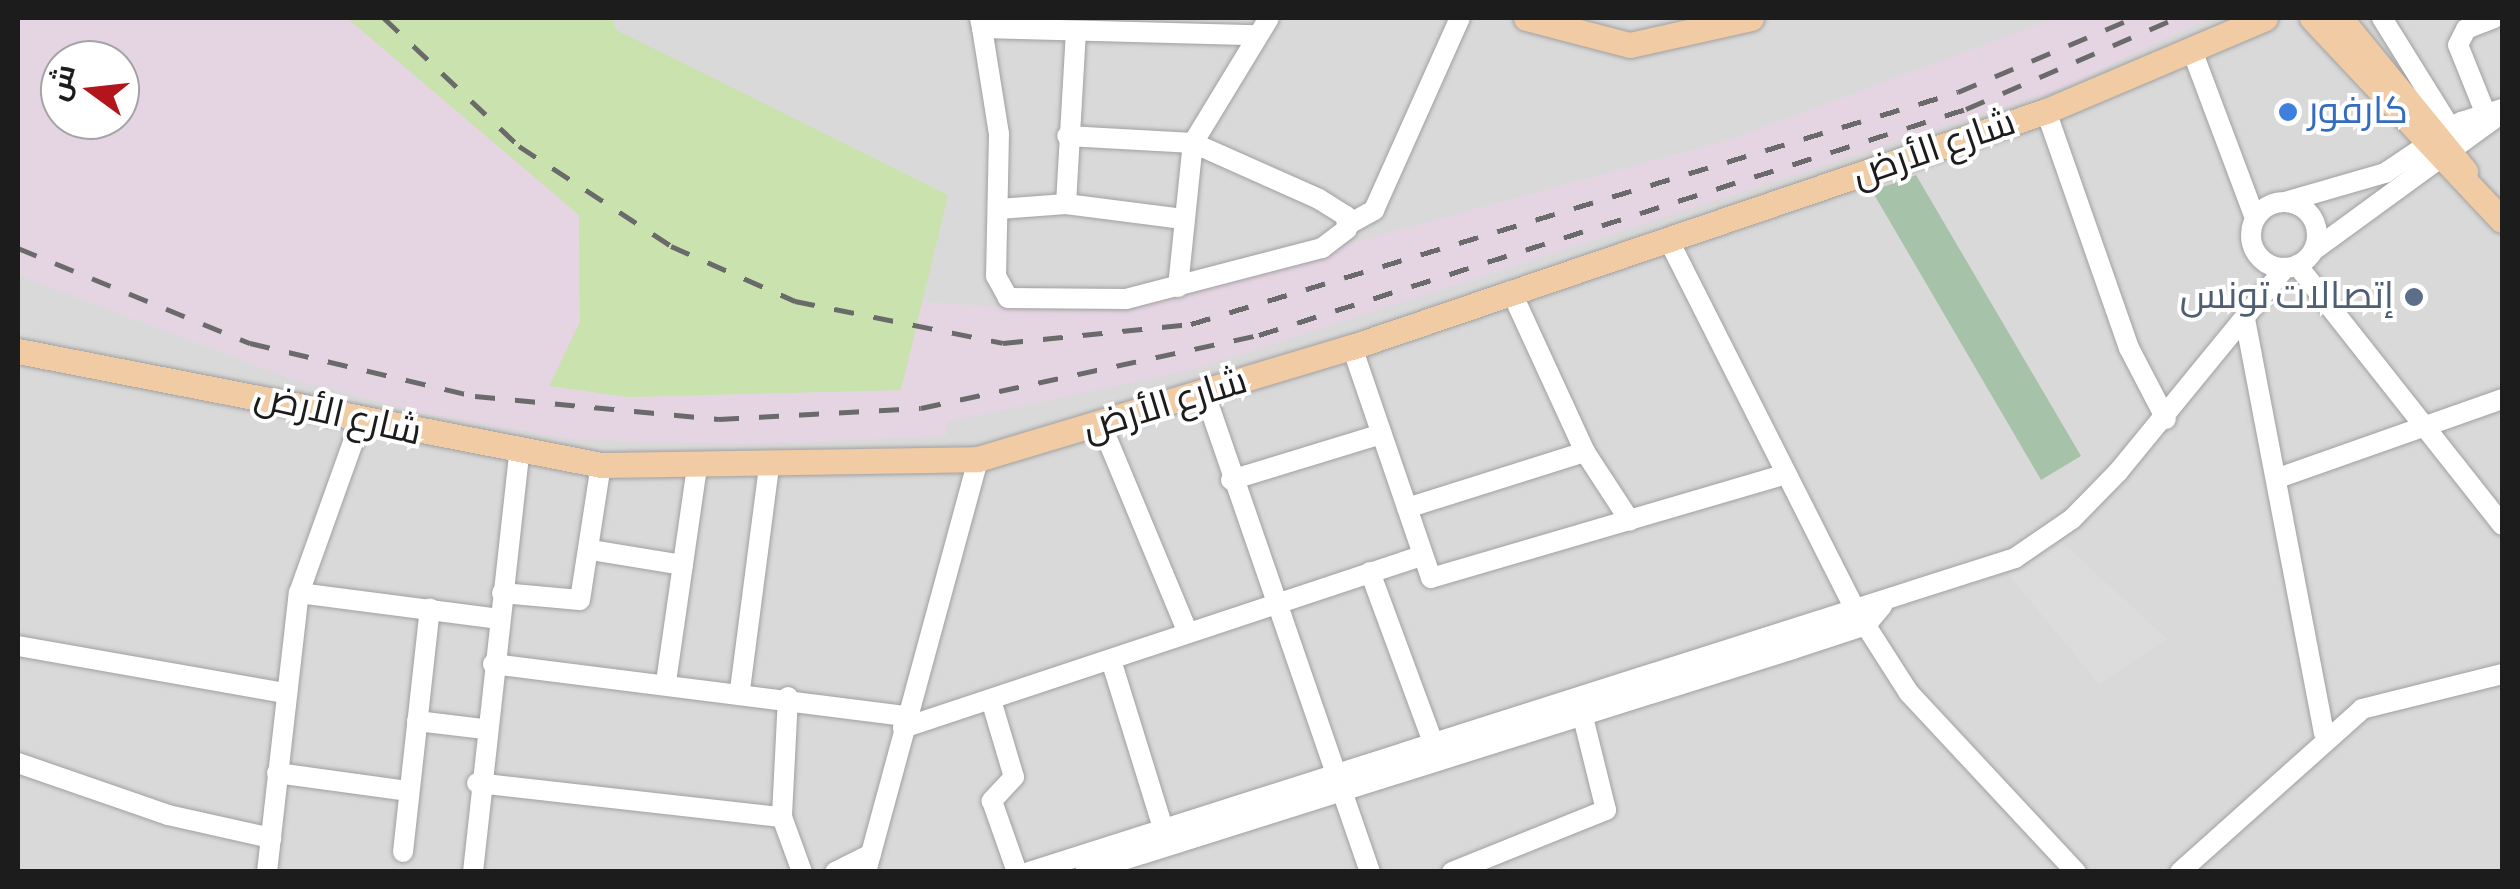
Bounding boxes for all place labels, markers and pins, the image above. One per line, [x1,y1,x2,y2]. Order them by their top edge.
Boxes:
place label: كارفور [2308,89,2408,135]
marker: كارفور [2277,101,2299,123]
place label: إتصالات تونس [2180,274,2394,320]
marker: إتصالات تونس [2403,286,2425,308]

